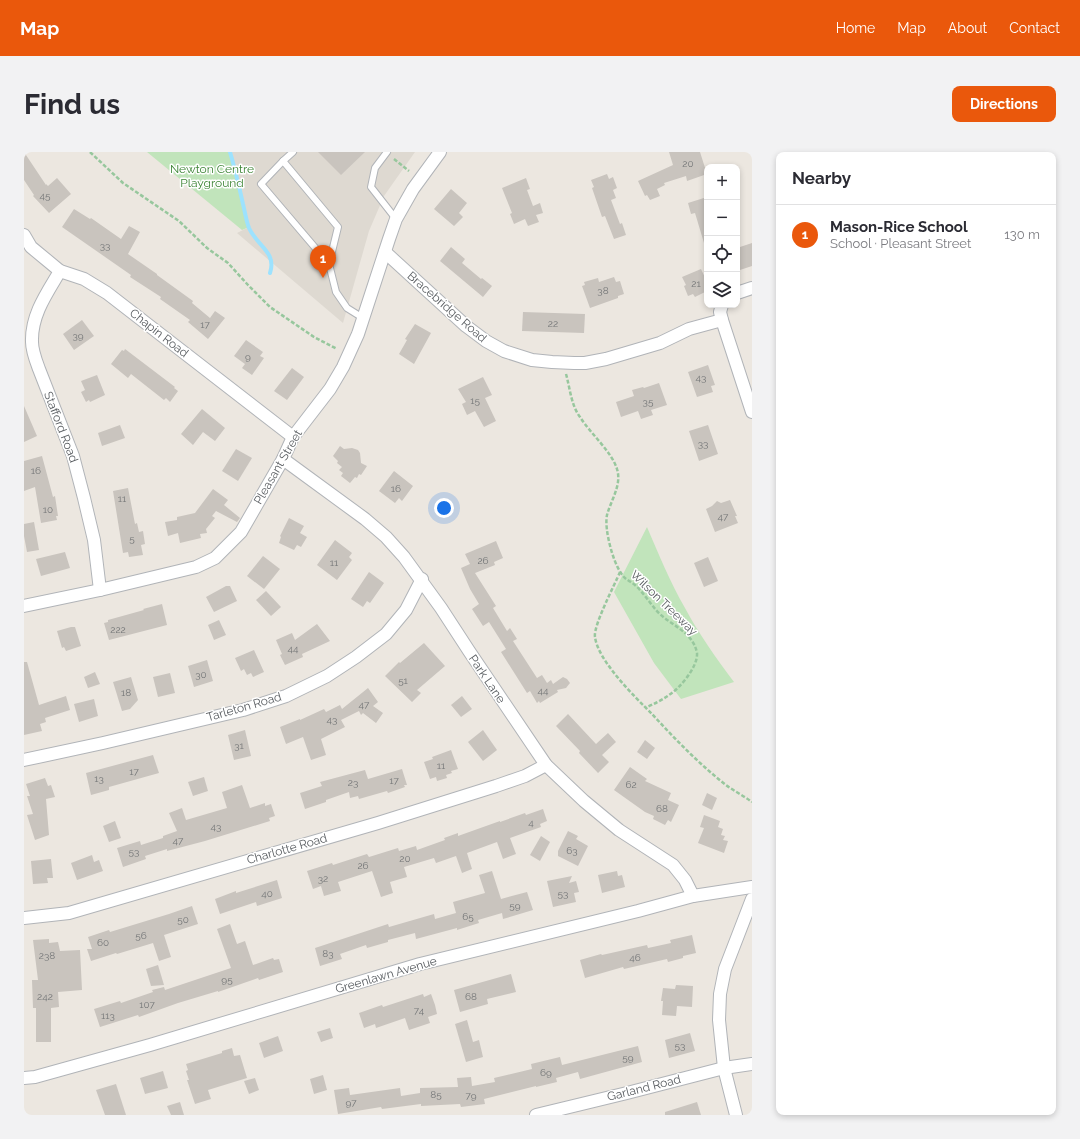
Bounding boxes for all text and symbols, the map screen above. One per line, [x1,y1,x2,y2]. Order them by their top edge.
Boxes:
text: Map [20,17,59,39]
text: Home [836,20,875,36]
text: Map [897,20,926,36]
text: About [948,20,987,36]
text: Contact [1009,20,1060,36]
button: Directions [952,86,1056,122]
text: Find us [24,88,120,121]
house number: 20 [682,158,694,169]
park label: Newton Centre Playground [170,162,254,190]
map controls [704,164,740,308]
button: + [704,164,740,200]
text: Nearby [792,168,851,188]
house number: 45 [40,190,51,201]
button: − [704,200,740,236]
text: Mason-Rice School [830,218,968,236]
text: 1 [802,227,808,242]
text: 130 m [1004,227,1040,242]
button: locate [704,236,740,272]
text: School · Pleasant Street [830,236,971,251]
house number: 33 [100,240,110,251]
pin: 1 [310,245,336,278]
street label: Bracebridge Road [405,269,489,345]
button: layers [704,272,740,308]
house number: 21 [691,278,701,289]
house number: 38 [597,285,609,296]
street label: Chapin Road [127,306,191,360]
house number: 22 [548,318,558,329]
house number: 17 [200,319,210,330]
house number: 39 [72,330,84,341]
house number: 9 [245,351,251,362]
house number: 43 [696,372,706,383]
street label: Stafford Road [41,389,81,465]
house number: 15 [470,395,480,406]
house number: 35 [643,396,654,407]
street label: Pleasant Street [251,427,305,507]
house number: 33 [698,438,708,449]
house number: 16 [31,465,41,476]
house number: 16 [391,483,401,494]
house number: 11 [118,493,127,504]
your location [434,498,454,518]
house number: 10 [43,504,53,515]
house number: 47 [718,511,729,522]
house number: 5 [129,533,135,544]
house number: 26 [477,555,489,566]
house number: 11 [330,557,339,568]
street label: Wilson Treeway [628,567,701,639]
house number: 222 [110,624,126,635]
house number: 44 [288,643,299,654]
street label: Park Lane [466,652,508,706]
house number: 30 [195,669,207,680]
house number: 51 [398,675,409,686]
house number: 44 [538,685,549,696]
house number: 18 [121,687,131,698]
street label: Tarleton Road [205,690,283,724]
house number: 47 [359,699,370,710]
house number: 43 [327,714,337,725]
house number: 31 [234,740,245,751]
house number: 11 [437,760,446,771]
house number: 17 [129,766,139,777]
house number: 13 [94,773,104,784]
house number: 17 [389,775,399,786]
house number: 23 [348,777,358,788]
house number: 62 [625,779,637,790]
house number: 68 [656,803,668,814]
house number: 4 [528,817,534,828]
house number: 43 [211,821,221,832]
street label: Charlotte Road [245,831,329,867]
house number: 47 [173,835,184,846]
house number: 63 [566,845,578,856]
house number: 53 [129,846,139,857]
house number: 20 [399,853,411,864]
house number: 26 [357,860,369,871]
house number: 32 [318,873,328,884]
house number: 40 [261,888,273,899]
house number: 53 [558,888,568,899]
house number: 59 [509,900,521,911]
house number: 65 [462,911,474,922]
house number: 50 [177,914,189,925]
house number: 56 [135,930,147,941]
house number: 60 [97,937,109,948]
house number: 83 [322,948,334,959]
house number: 238 [39,950,55,961]
house number: 46 [629,952,641,963]
street label: Greenlawn Avenue [334,954,438,996]
house number: 95 [221,974,233,985]
house number: 242 [37,991,53,1002]
house number: 68 [465,991,477,1002]
house number: 107 [139,999,155,1010]
house number: 74 [414,1005,425,1016]
house number: 113 [101,1010,115,1021]
house number: 53 [675,1040,685,1051]
house number: 59 [622,1052,634,1063]
house number: 69 [540,1067,552,1078]
street label: Garland Road [606,1072,682,1104]
house number: 85 [430,1089,442,1100]
house number: 79 [465,1090,477,1101]
house number: 97 [345,1097,357,1108]

